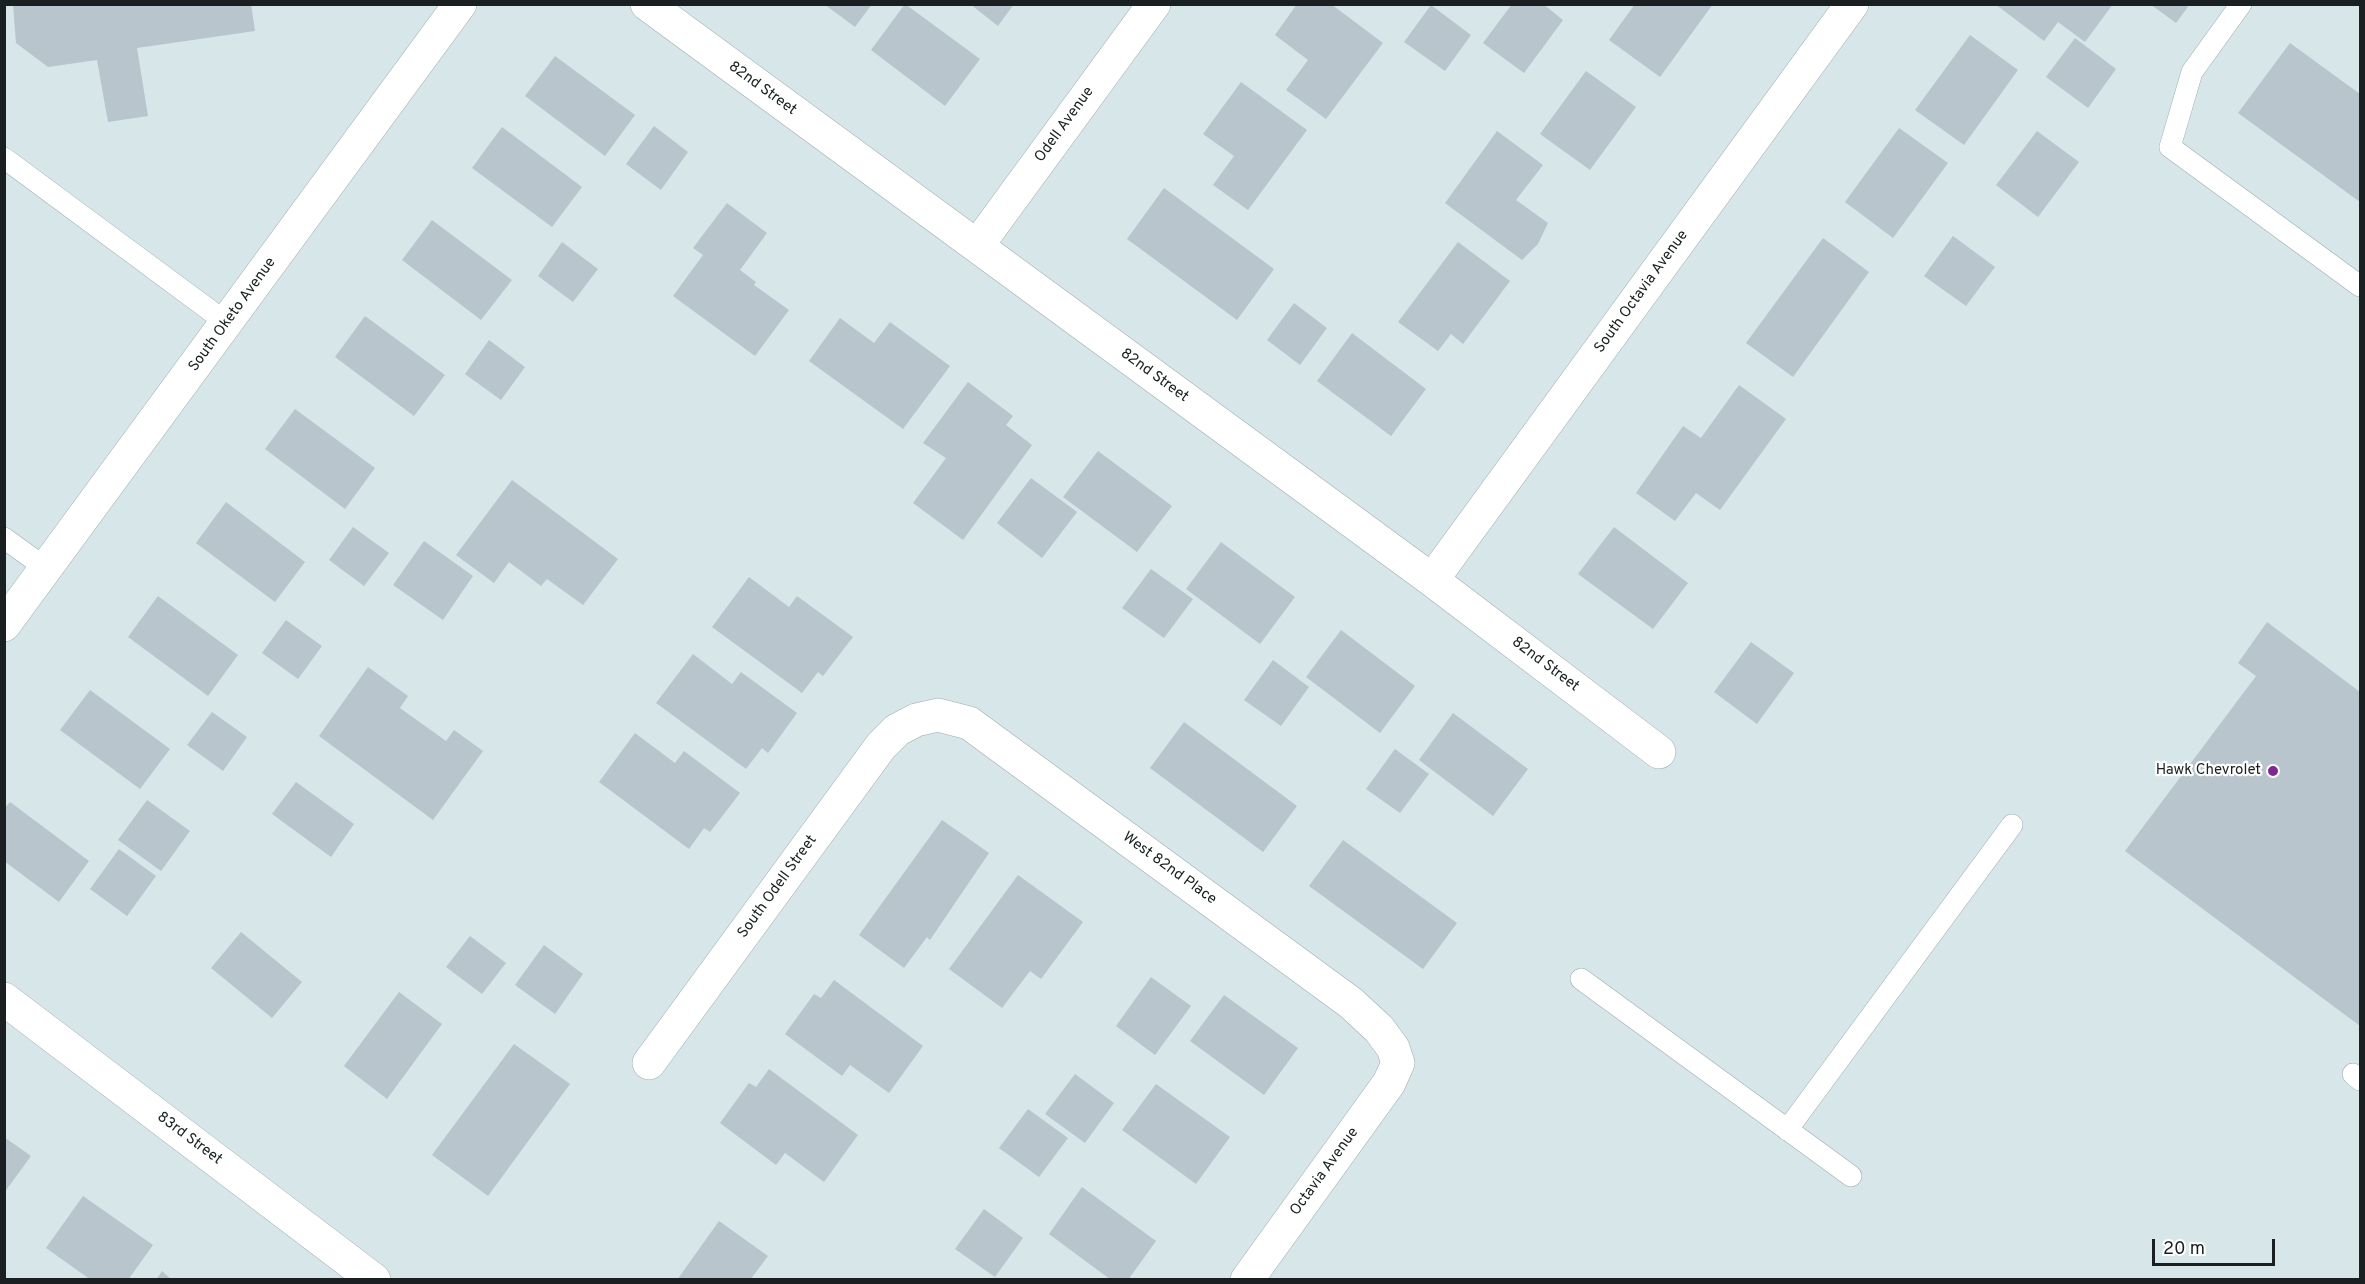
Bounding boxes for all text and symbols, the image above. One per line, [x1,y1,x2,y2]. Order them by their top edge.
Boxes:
street label: 82nd Street [724,58,800,120]
street label: Odell Avenue [1032,84,1098,166]
street label: South Octavia Avenue [1591,227,1693,357]
street label: South Oketo Avenue [186,254,280,376]
street label: 82nd Street [1116,345,1192,407]
street label: 82nd Street [1508,634,1582,696]
place label: Hawk Chevrolet [2156,762,2261,780]
marker: Hawk Chevrolet [2266,764,2280,778]
street label: West 82nd Place [1118,829,1220,909]
street label: South Odell Street [735,832,821,942]
street label: 83rd Street [153,1109,225,1169]
street label: Octavia Avenue [1287,1124,1363,1220]
scale bar [2155,1227,2278,1265]
text: 20 m [2163,1238,2205,1261]

